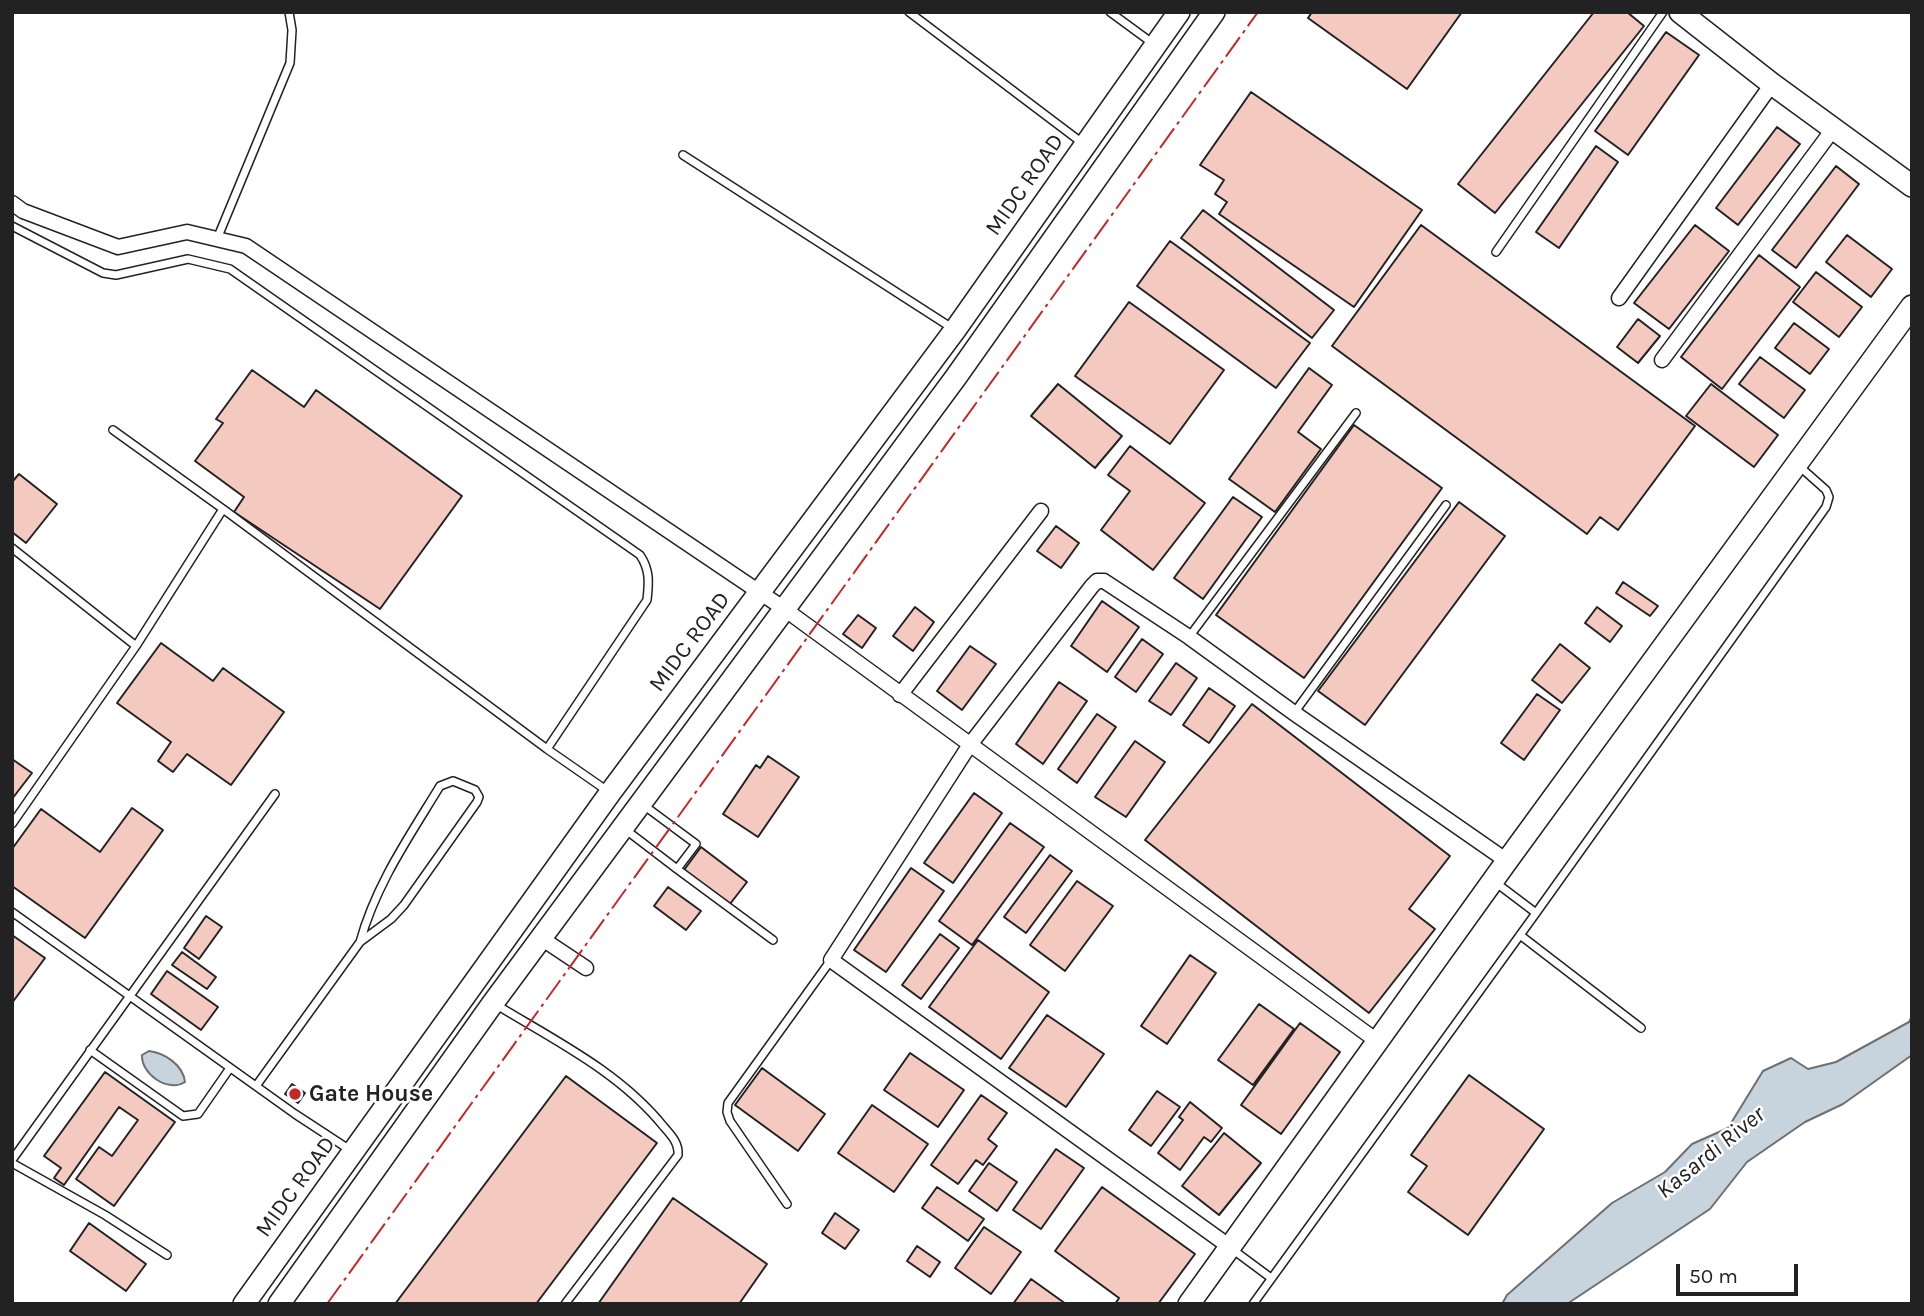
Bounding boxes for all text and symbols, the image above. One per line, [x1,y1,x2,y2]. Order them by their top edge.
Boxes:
street label: MIDC ROAD [980,129,1070,241]
street label: MIDC ROAD [643,587,737,697]
place label: Gate House [309,1080,433,1108]
marker: Gate House [287,1086,303,1102]
water label: Kasardi River [1651,1101,1771,1205]
street label: MIDC ROAD [250,1131,342,1243]
scale bar [1679,1250,1801,1294]
text: 50 m [1689,1264,1738,1288]

